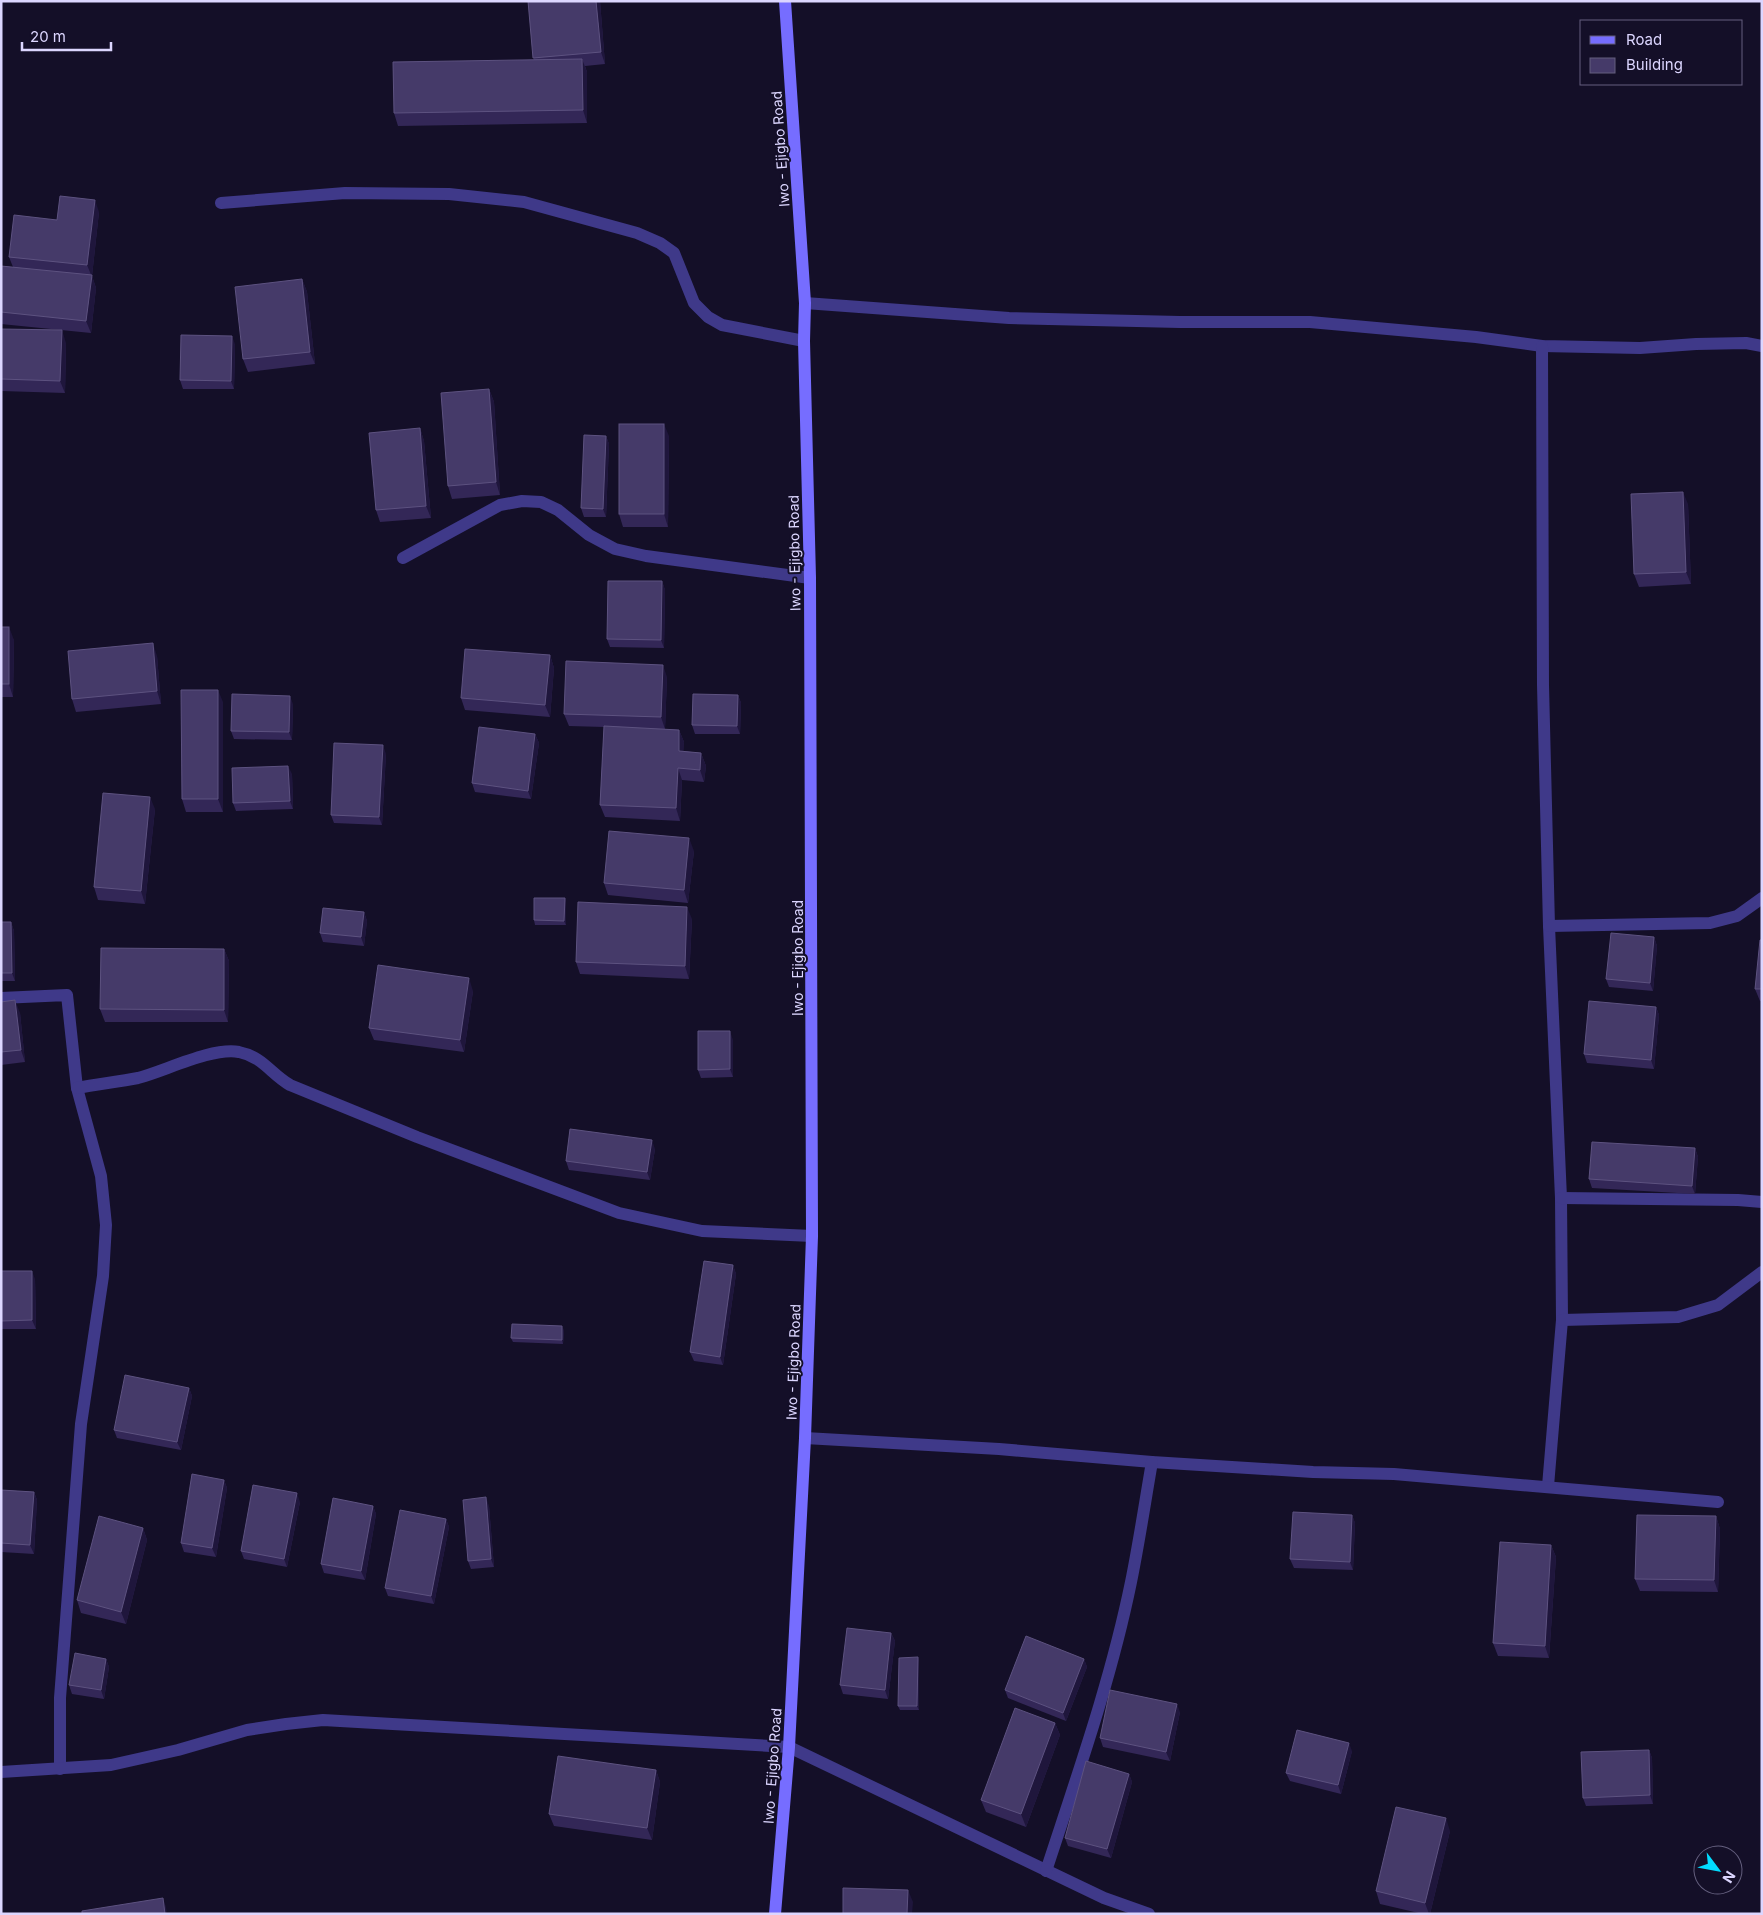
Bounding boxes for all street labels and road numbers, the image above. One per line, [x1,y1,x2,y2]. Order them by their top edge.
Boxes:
street label: Iwo - Ejigbo Road [767,90,793,208]
street label: Iwo - Ejigbo Road [784,495,804,611]
street label: Iwo - Ejigbo Road [789,900,806,1016]
street label: Iwo - Ejigbo Road [782,1304,804,1420]
street label: Iwo - Ejigbo Road [759,1707,785,1825]

